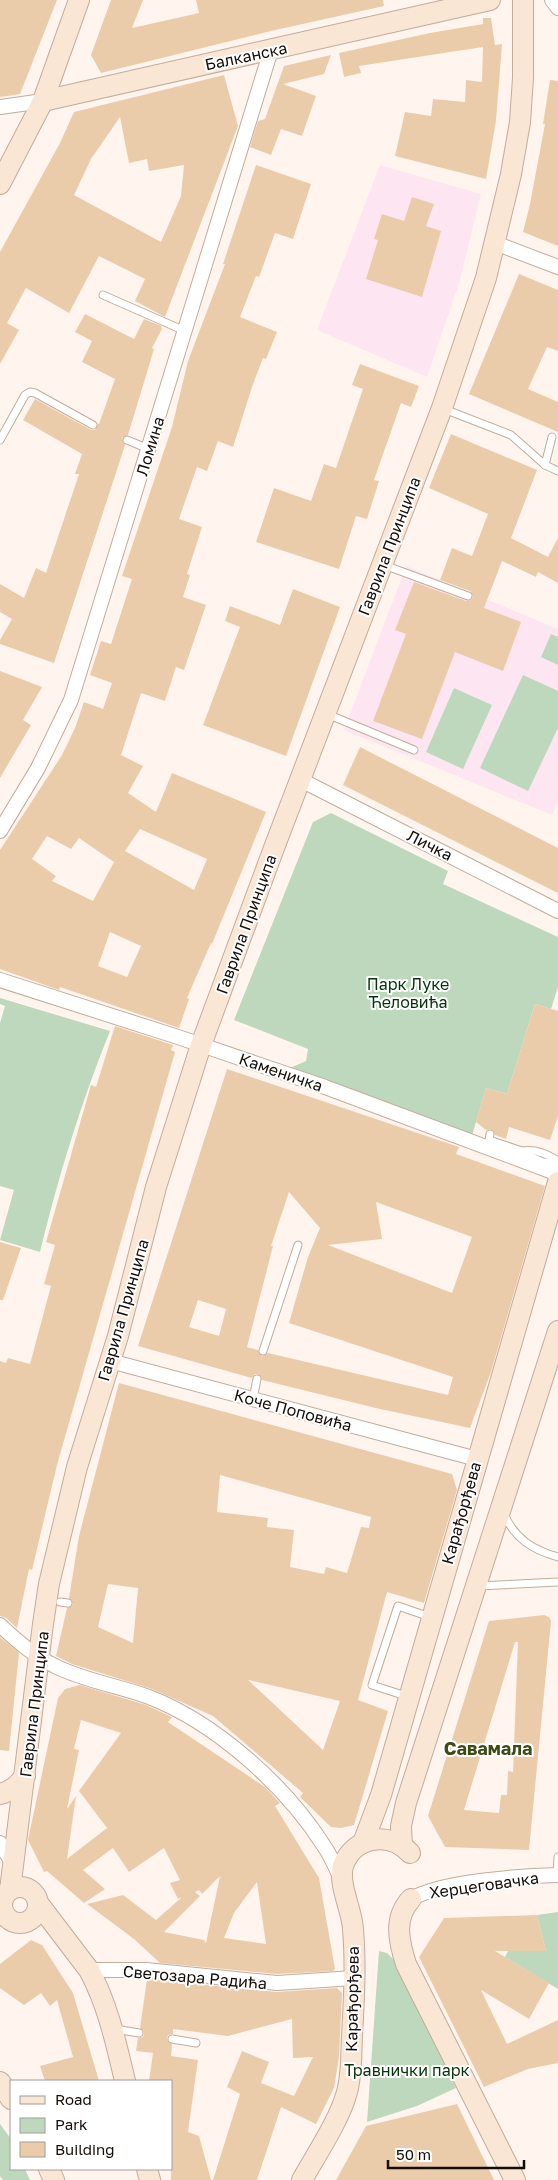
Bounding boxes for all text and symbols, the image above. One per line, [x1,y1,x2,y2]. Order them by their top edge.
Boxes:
street label: Балканска [203,38,289,74]
street label: Ломина [132,414,168,478]
street label: Гаврила Принципа [353,474,425,618]
street label: Личка [404,825,456,865]
street label: Гаврила Принципа [211,851,281,997]
park label: Парк Луке Ћеловића [367,974,449,1012]
street label: Каменичка [236,1048,326,1096]
street label: Гаврила Принципа [93,1237,153,1383]
street label: Коче Поповића [232,1385,354,1435]
street label: Карађорђева [437,1459,485,1567]
street label: Гаврила Принципа [15,1630,53,1778]
district label: Савамала [444,1737,532,1759]
street label: Херцеговачка [428,1867,540,1903]
street label: Карађорђева [341,1946,363,2052]
street label: Светозара Радића [122,1961,268,1993]
park label: Травнички парк [344,2060,470,2080]
legend [10,2080,172,2170]
text: Road [55,2090,92,2108]
text: Park [55,2115,88,2133]
scale bar [388,2138,524,2170]
text: Building [55,2140,115,2158]
text: 50 m [396,2145,431,2163]

